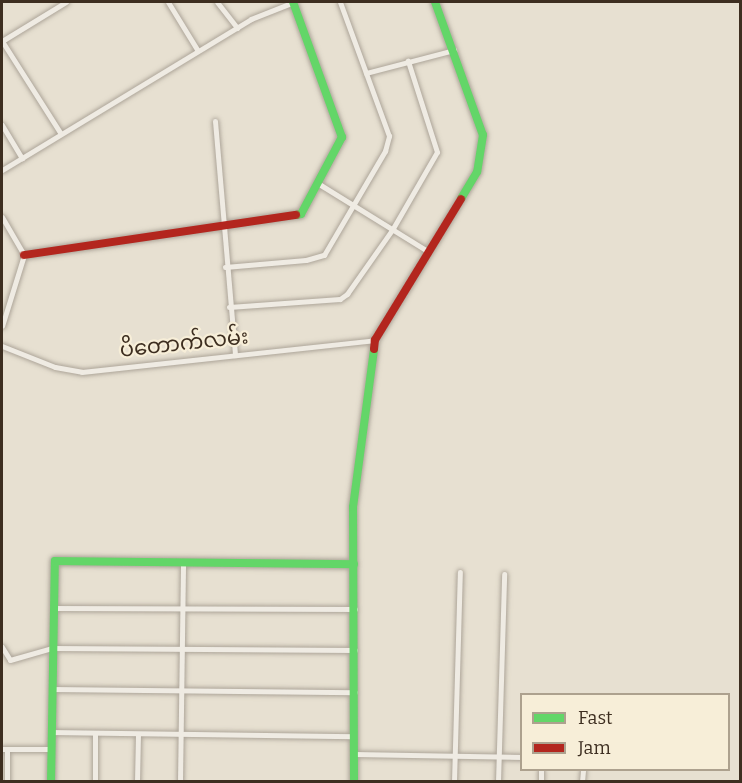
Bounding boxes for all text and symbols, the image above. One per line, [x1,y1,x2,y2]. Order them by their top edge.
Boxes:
street label: ပိတောက်လမ်း [119,324,249,362]
legend [520,693,730,771]
text: Fast [578,707,613,729]
text: Jam [578,737,611,759]

